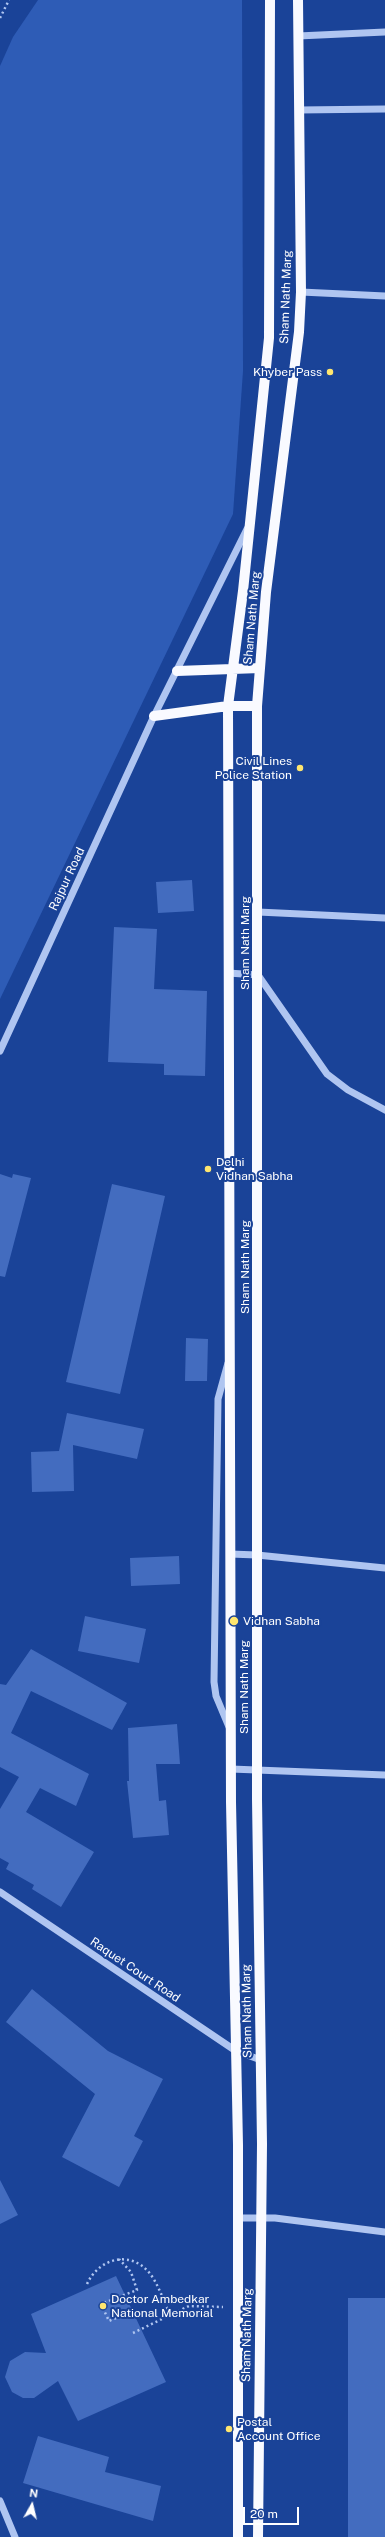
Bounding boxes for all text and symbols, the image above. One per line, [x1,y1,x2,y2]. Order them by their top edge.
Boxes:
street label: Sham Nath Marg [277,250,295,344]
place label: Khyber Pass [253,365,322,379]
marker: Khyber Pass [325,367,335,377]
street label: Sham Nath Marg [241,571,263,665]
place label: Civil Lines Police Station [215,754,292,782]
marker: Civil Lines Police Station [295,763,305,773]
street label: Rajpur Road [46,845,88,913]
street label: Sham Nath Marg [238,896,252,990]
place label: Delhi Vidhan Sabha [216,1155,293,1183]
marker: Delhi Vidhan Sabha [203,1164,213,1174]
street label: Sham Nath Marg [238,1220,252,1314]
place label: Vidhan Sabha [243,1614,320,1628]
marker: Vidhan Sabha [228,1615,240,1627]
street label: Sham Nath Marg [237,1640,251,1734]
street label: Raquet Court Road [87,1935,183,2005]
street label: Sham Nath Marg [239,1964,255,2058]
street label: Sham Nath Marg [239,2288,255,2382]
place label: Doctor Ambedkar National Memorial [111,2292,213,2320]
marker: Doctor Ambedkar National Memorial [98,2301,108,2311]
place label: Postal Account Office [237,2415,321,2443]
marker: Postal Account Office [224,2424,234,2434]
north arrow [12,2485,52,2525]
text: N [29,2487,39,2500]
scale bar [245,2499,301,2525]
text: 20 m [250,2507,278,2521]

